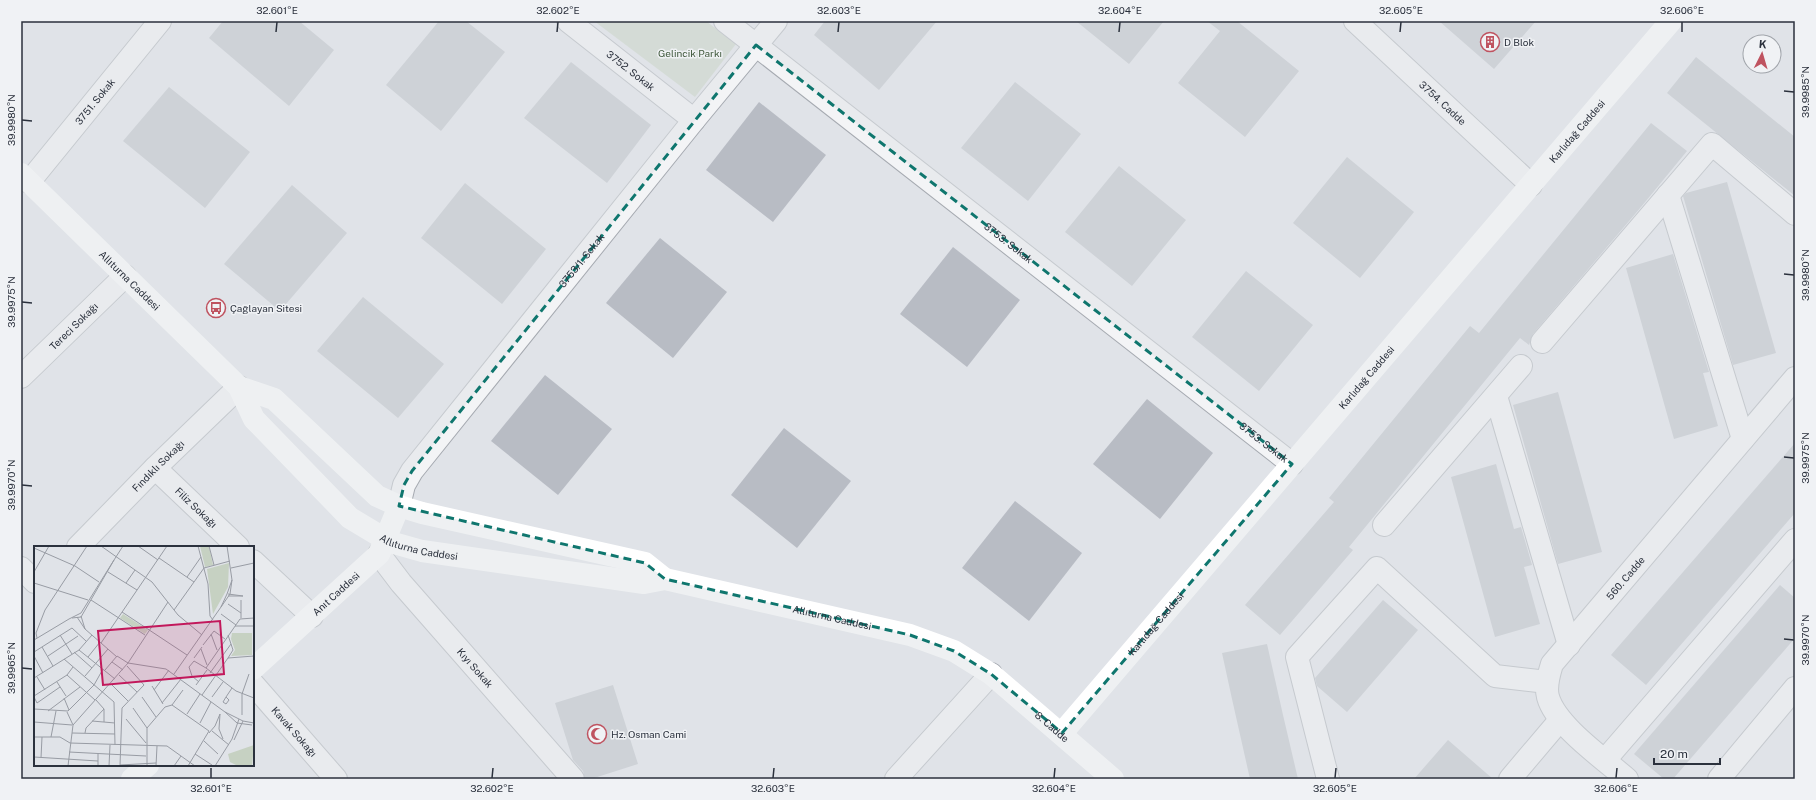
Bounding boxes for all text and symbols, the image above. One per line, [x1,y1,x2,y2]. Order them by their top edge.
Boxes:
text: 32.601°E [256,4,298,16]
text: 32.602°E [536,4,580,16]
text: 32.603°E [817,4,861,16]
text: 32.604°E [1098,4,1142,16]
text: 32.605°E [1379,4,1423,16]
text: 32.606°E [1660,4,1704,16]
building icon: D Blok [1479,31,1501,53]
north arrow [1742,34,1782,74]
place label: D Blok [1504,36,1535,48]
text: K [1758,38,1767,50]
park label: Gelincik Parkı [658,47,722,59]
street label: 3752. Sokak [604,48,658,93]
text: 39.9985°N [1799,66,1811,118]
street label: 3751. Sokak [72,75,117,127]
street label: 3754. Cadde [1417,78,1469,128]
text: 39.9980°N [5,94,17,146]
street label: Karlıdağ Caddesi [1546,97,1607,165]
street label: 3753. Sokak [982,220,1036,266]
street label: 3753/1. Sokak [556,230,607,290]
street label: Allıturna Caddesi [97,248,163,313]
text: 39.9980°N [1799,249,1811,301]
text: 39.9975°N [5,276,17,328]
bus stop icon: Çağlayan Sitesi [205,297,227,319]
street label: Tereci Sokağı [47,300,100,352]
place label: Çağlayan Sitesi [230,302,302,314]
street label: Karlıdağ Caddesi [1336,343,1397,411]
street label: 3753. Sokak [1237,419,1291,465]
text: 39.9975°N [1799,432,1811,484]
street label: Fındıklı Sokağı [129,437,186,494]
text: 39.9970°N [5,459,17,511]
street label: Filiz Sokağı [173,485,220,530]
street label: Allıturna Caddesi [378,531,459,562]
inset map [34,546,254,766]
street label: 560. Cadde [1603,553,1647,602]
street label: Anıt Caddesi [310,569,362,618]
street label: Karlıdağ Caddesi [1125,590,1186,658]
street label: Allıturna Caddesi [792,602,873,632]
text: 39.9970°N [1799,614,1811,666]
text: 39.9965°N [5,642,17,694]
street label: Kıyı Sokak [455,645,496,690]
street label: Kavak Sokağı [269,704,320,759]
street label: 8. Cadde [1033,709,1072,745]
mosque icon: Hz. Osman Cami [586,723,608,745]
place label: Hz. Osman Cami [611,728,686,740]
scale bar [1654,740,1720,766]
text: 20 m [1660,747,1688,761]
text: 32.601°E [190,782,232,794]
text: 32.602°E [470,782,514,794]
text: 32.603°E [751,782,795,794]
text: 32.604°E [1032,782,1076,794]
text: 32.605°E [1313,782,1357,794]
text: 32.606°E [1594,782,1638,794]

